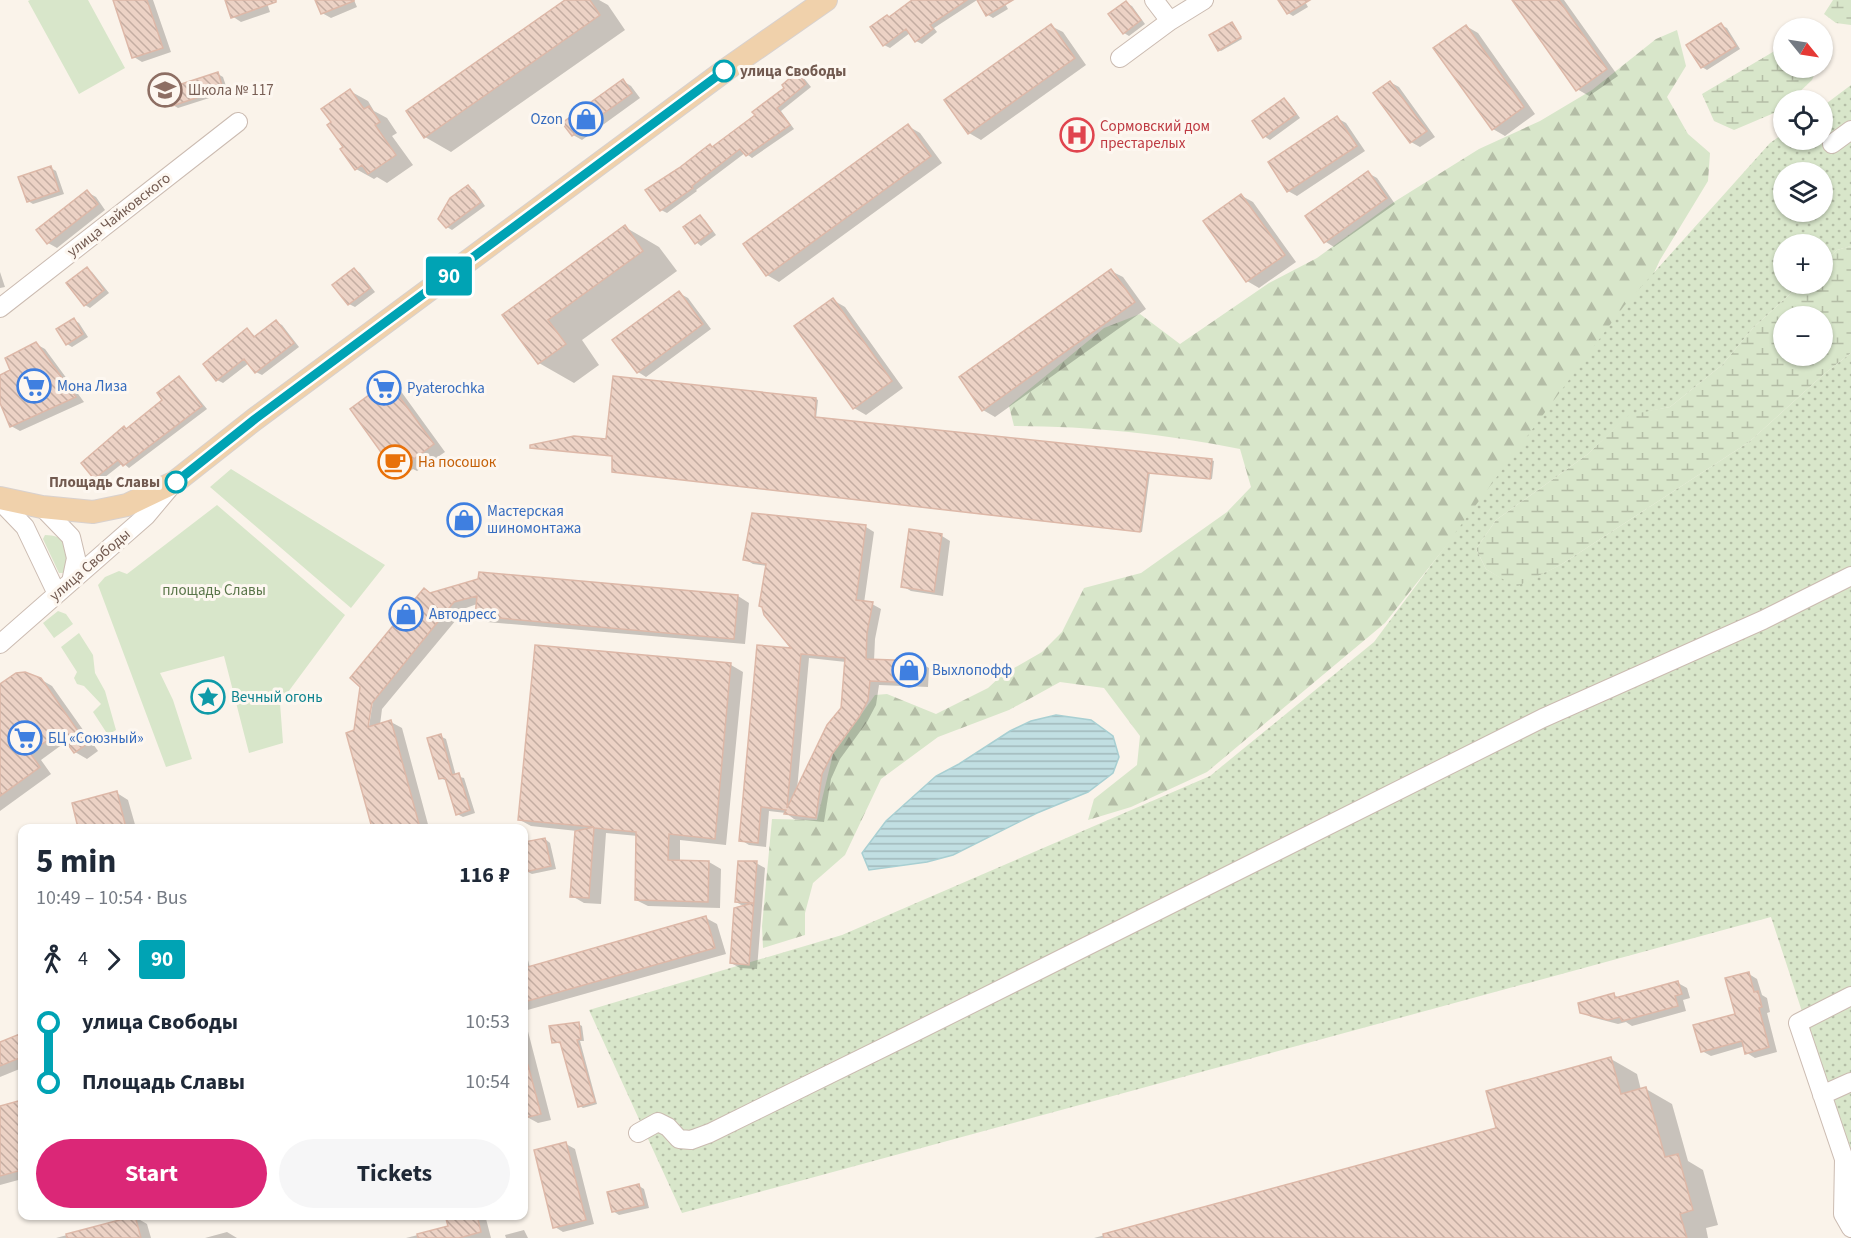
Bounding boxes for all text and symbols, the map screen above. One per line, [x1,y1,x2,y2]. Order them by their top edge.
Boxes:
north arrow [1773,18,1833,78]
map controls [1773,18,1833,366]
marker: улица Свободы [713,60,735,82]
place label: улица Свободы [740,61,846,82]
school or university icon: Школа № 117 [147,72,183,108]
place label: Школа № 117 [188,80,274,101]
button: locate [1773,90,1833,150]
shop icon: Ozon [568,101,604,137]
place label: Ozon [531,109,563,130]
place label: Сормовский дом престарелых [1100,116,1210,154]
hospital icon: Сормовский дом престарелых [1059,117,1095,153]
button: layers [1773,162,1833,222]
street label: улица Чайковского [63,168,175,262]
button: + [1773,234,1833,294]
line badge: 90 [422,256,476,296]
text: 90 [438,261,460,291]
button: − [1773,306,1833,366]
supermarket icon: Мона Лиза [16,368,52,404]
supermarket icon: Pyaterochka [366,370,402,406]
place label: Мона Лиза [57,376,127,397]
place label: Pyaterochka [407,378,485,399]
cafe icon: На посошок [377,444,413,480]
place label: На посошок [418,452,497,473]
marker: Площадь Славы [165,471,187,493]
place label: Площадь Славы [49,472,160,493]
place label: Мастерская шиномонтажа [487,501,581,539]
shop icon: Мастерская шиномонтажа [446,502,482,538]
street label: улица Свободы [45,524,135,606]
park label: площадь Славы [162,580,266,601]
shop icon: Автодресс [388,596,424,632]
place label: Автодресс [429,604,497,625]
shop icon: Выхлопофф [891,652,927,688]
place label: Выхлопофф [932,660,1012,681]
place icon: Вечный огонь [190,679,226,715]
place label: Вечный огонь [231,687,323,708]
supermarket icon: БЦ «Союзный» [7,720,43,756]
place label: БЦ «Союзный» [48,728,144,749]
text: 5 min [36,838,116,885]
text: 116 ₽ [459,859,510,891]
text: 10:49 – 10:54 · Bus [36,884,187,912]
icon: walk [36,943,69,976]
icon: forward [97,943,130,976]
text: 90 [151,944,173,974]
text: 4 [78,945,88,973]
text: улица Свободы [82,1006,238,1038]
text: 10:53 [465,1008,510,1036]
text: Площадь Славы [82,1066,245,1098]
text: 10:54 [465,1068,510,1096]
button: Start [36,1139,267,1208]
button: Tickets [279,1139,510,1208]

